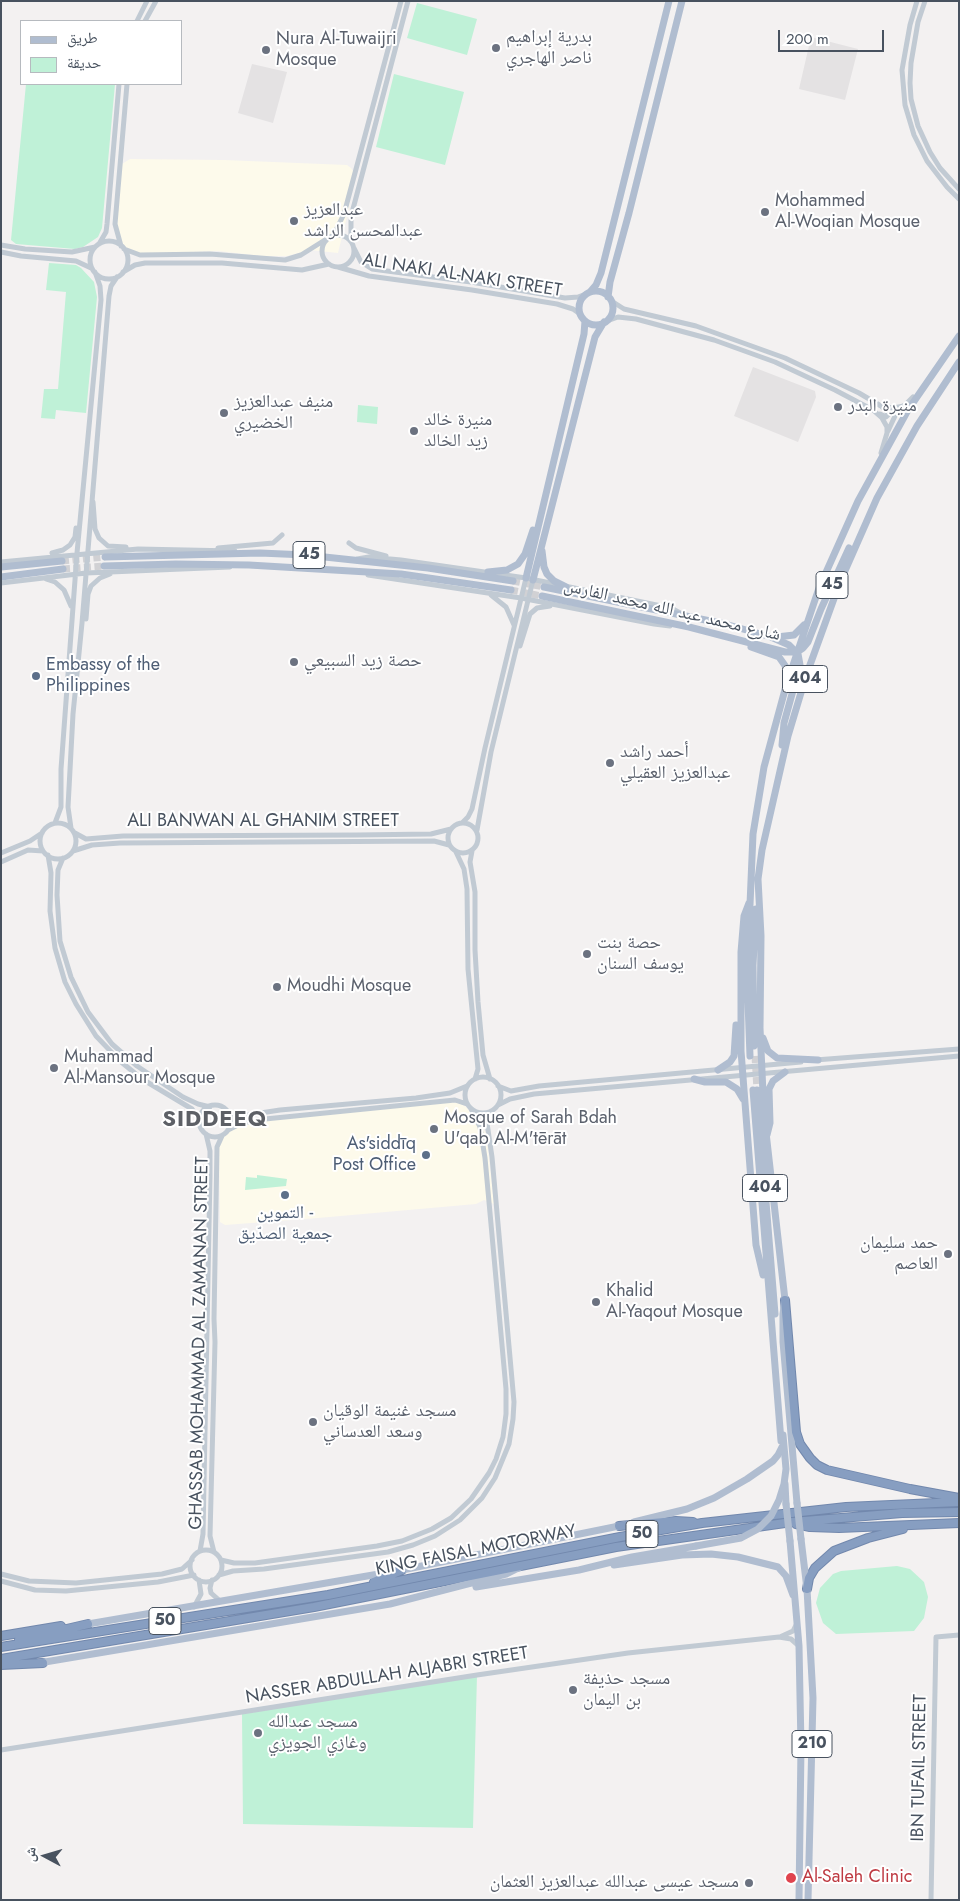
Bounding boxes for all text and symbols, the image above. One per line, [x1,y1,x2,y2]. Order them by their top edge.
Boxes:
legend [20,20,182,85]
scale bar [780,20,886,52]
text: طريق [67,27,98,49]
place label: بدرية إبراهيم ناصر الهاجري [506,27,592,70]
text: 200 m [786,28,829,50]
place label: Nura Al-Tuwaijri Mosque [276,29,397,72]
marker: بدرية إبراهيم ناصر الهاجري [490,42,502,54]
marker: Nura Al-Tuwaijri Mosque [260,44,272,56]
text: حديقة [67,52,101,74]
place label: Mohammed Al-Woqian Mosque [775,191,920,233]
place label: عبدالعزيز عبدالمحسن الراشد [304,200,422,242]
marker: Mohammed Al-Woqian Mosque [759,206,771,218]
marker: عبدالعزيز عبدالمحسن الراشد [288,215,300,227]
street label: ALI NAKI AL-NAKI STREET [361,250,563,302]
place label: منيف عبدالعزيز الخضيري [234,392,333,434]
place label: منيرة البدر [848,396,917,418]
marker: منيرة البدر [832,401,844,413]
marker: منيف عبدالعزيز الخضيري [218,407,230,419]
place label: منيرة خالد زيد الخالد [424,410,492,452]
marker: منيرة خالد زيد الخالد [408,425,420,437]
road number: 45 [293,542,325,568]
road number: 45 [816,572,848,598]
street label: شارع محمد عبد الله محمد الفارس [561,576,783,646]
place label: حصة زيد السبيعي [304,651,422,673]
place label: Embassy of the Philippines [46,655,160,698]
marker: حصة زيد السبيعي [288,656,300,668]
road number: 404 [782,666,828,692]
marker: Embassy of the Philippines [30,670,42,682]
place label: أحمد راشد عبدالعزيز العقيلي [620,742,730,784]
marker: أحمد راشد عبدالعزيز العقيلي [604,757,616,769]
street label: ALI BANWAN AL GHANIM STREET [127,811,399,833]
place label: حصة بنت يوسف السنان [597,933,684,976]
marker: حصة بنت يوسف السنان [581,948,593,960]
place label: Moudhi Mosque [287,976,411,998]
marker: Moudhi Mosque [271,981,283,993]
place label: Muhammad Al-Mansour Mosque [64,1047,215,1090]
marker: Muhammad Al-Mansour Mosque [48,1062,60,1074]
district label: SIDDEEQ [161,1108,269,1134]
place label: Mosque of Sarah Bdah U'qab Al-M'tērāt [444,1108,617,1150]
marker: Mosque of Sarah Bdah U'qab Al-M'tērāt [428,1123,440,1135]
place label: As'siddīq Post Office [333,1134,416,1176]
marker: As'siddīq Post Office [420,1149,432,1161]
street label: GHASSAB MOHAMMAD AL ZAMANAN STREET [186,1156,214,1530]
road number: 404 [742,1174,788,1202]
marker: التموين - جمعية الصدّيق [279,1189,291,1201]
place label: التموين - جمعية الصدّيق [238,1203,332,1246]
place label: حمد سليمان العاصم [860,1233,938,1276]
marker: حمد سليمان العاصم [942,1248,954,1260]
place label: Khalid Al-Yaqout Mosque [606,1281,743,1324]
marker: Khalid Al-Yaqout Mosque [590,1296,602,1308]
place label: مسجد غنيمة الوقيان وسعد العدساني [323,1401,457,1444]
marker: مسجد غنيمة الوقيان وسعد العدساني [307,1416,319,1428]
road number: 50 [626,1520,658,1548]
street label: KING FAISAL MOTORWAY [374,1521,578,1581]
road number: 50 [149,1608,181,1634]
street label: NASSER ABDULLAH ALJABRI STREET [244,1643,530,1709]
place label: مسجد حذيفة بن اليمان [583,1669,670,1712]
marker: مسجد حذيفة بن اليمان [567,1684,579,1696]
street label: IBN TUFAIL STREET [908,1694,932,1842]
place label: مسجد عبدالله وغازي الجويزي [268,1712,367,1755]
marker: مسجد عبدالله وغازي الجويزي [252,1727,264,1739]
road number: 210 [792,1730,832,1758]
north arrow [20,1831,70,1881]
text: ش [19,1846,41,1863]
place label: Al-Saleh Clinic [802,1867,912,1889]
marker: Al-Saleh Clinic [784,1871,798,1885]
place label: مسجد عيسى عبدالله عبدالعزيز العثمان [490,1872,739,1894]
marker: مسجد عيسى عبدالله عبدالعزيز العثمان [743,1877,755,1889]

